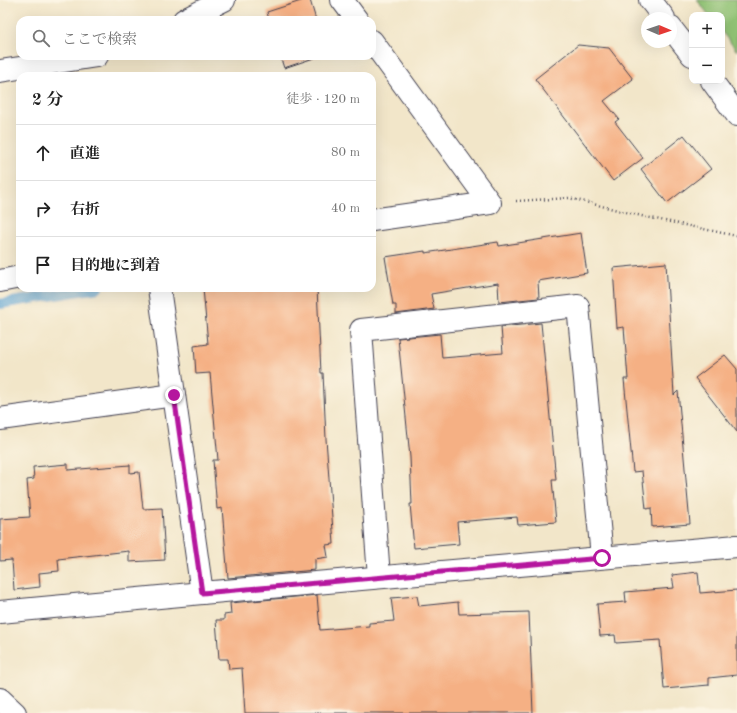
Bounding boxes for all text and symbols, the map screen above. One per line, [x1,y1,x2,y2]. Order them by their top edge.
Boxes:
north arrow [641,12,677,48]
map controls [689,12,725,84]
button: + [689,12,725,48]
search box [16,16,376,60]
icon: search [30,27,52,49]
text: ここで検索 [62,33,137,48]
button: − [689,48,725,84]
text: 2 分 [32,92,64,109]
text: 徒歩 · 120 m [286,93,360,106]
icon: ahead [32,142,54,164]
text: 80 m [331,146,360,159]
text: 直進 [70,147,100,162]
icon: right [32,198,54,220]
text: 40 m [331,202,360,215]
text: 右折 [70,203,100,218]
icon: arrive [32,254,54,276]
text: 目的地に到着 [70,259,160,274]
route end [165,386,183,404]
route start [593,549,611,567]

